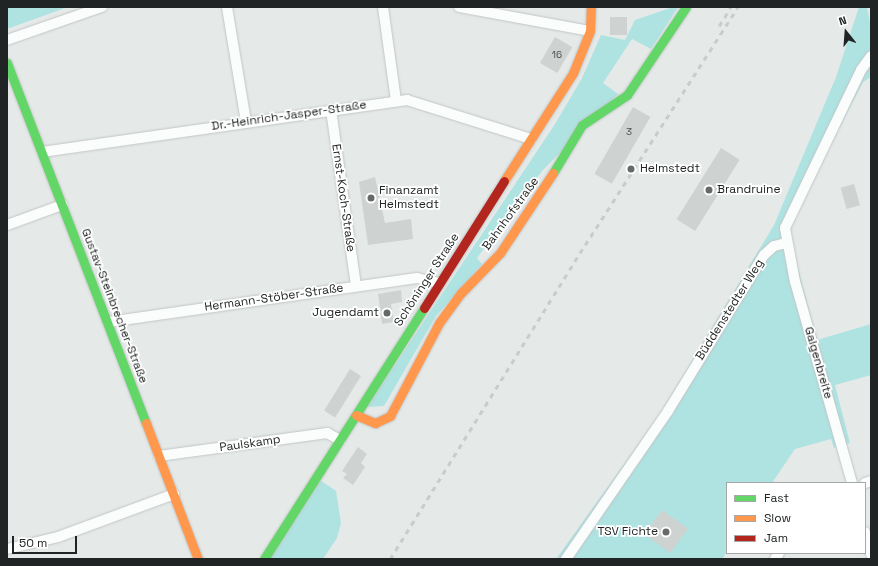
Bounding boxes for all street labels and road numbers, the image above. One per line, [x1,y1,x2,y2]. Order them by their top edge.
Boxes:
street label: Dr.-Heinrich-Jasper-Straße [211,98,367,134]
street label: Ernst-Koch-Straße [328,143,358,253]
street label: Bahnhofstraße [480,175,542,253]
street label: Gustav-Steinbrecher-Straße [78,227,150,385]
street label: Schöninger Straße [392,231,462,329]
street label: Büddenstedter Weg [693,257,767,363]
street label: Hermann-Stöber-Straße [204,281,344,315]
street label: Galgenbreite [801,325,835,401]
street label: Paulskamp [218,433,282,455]

